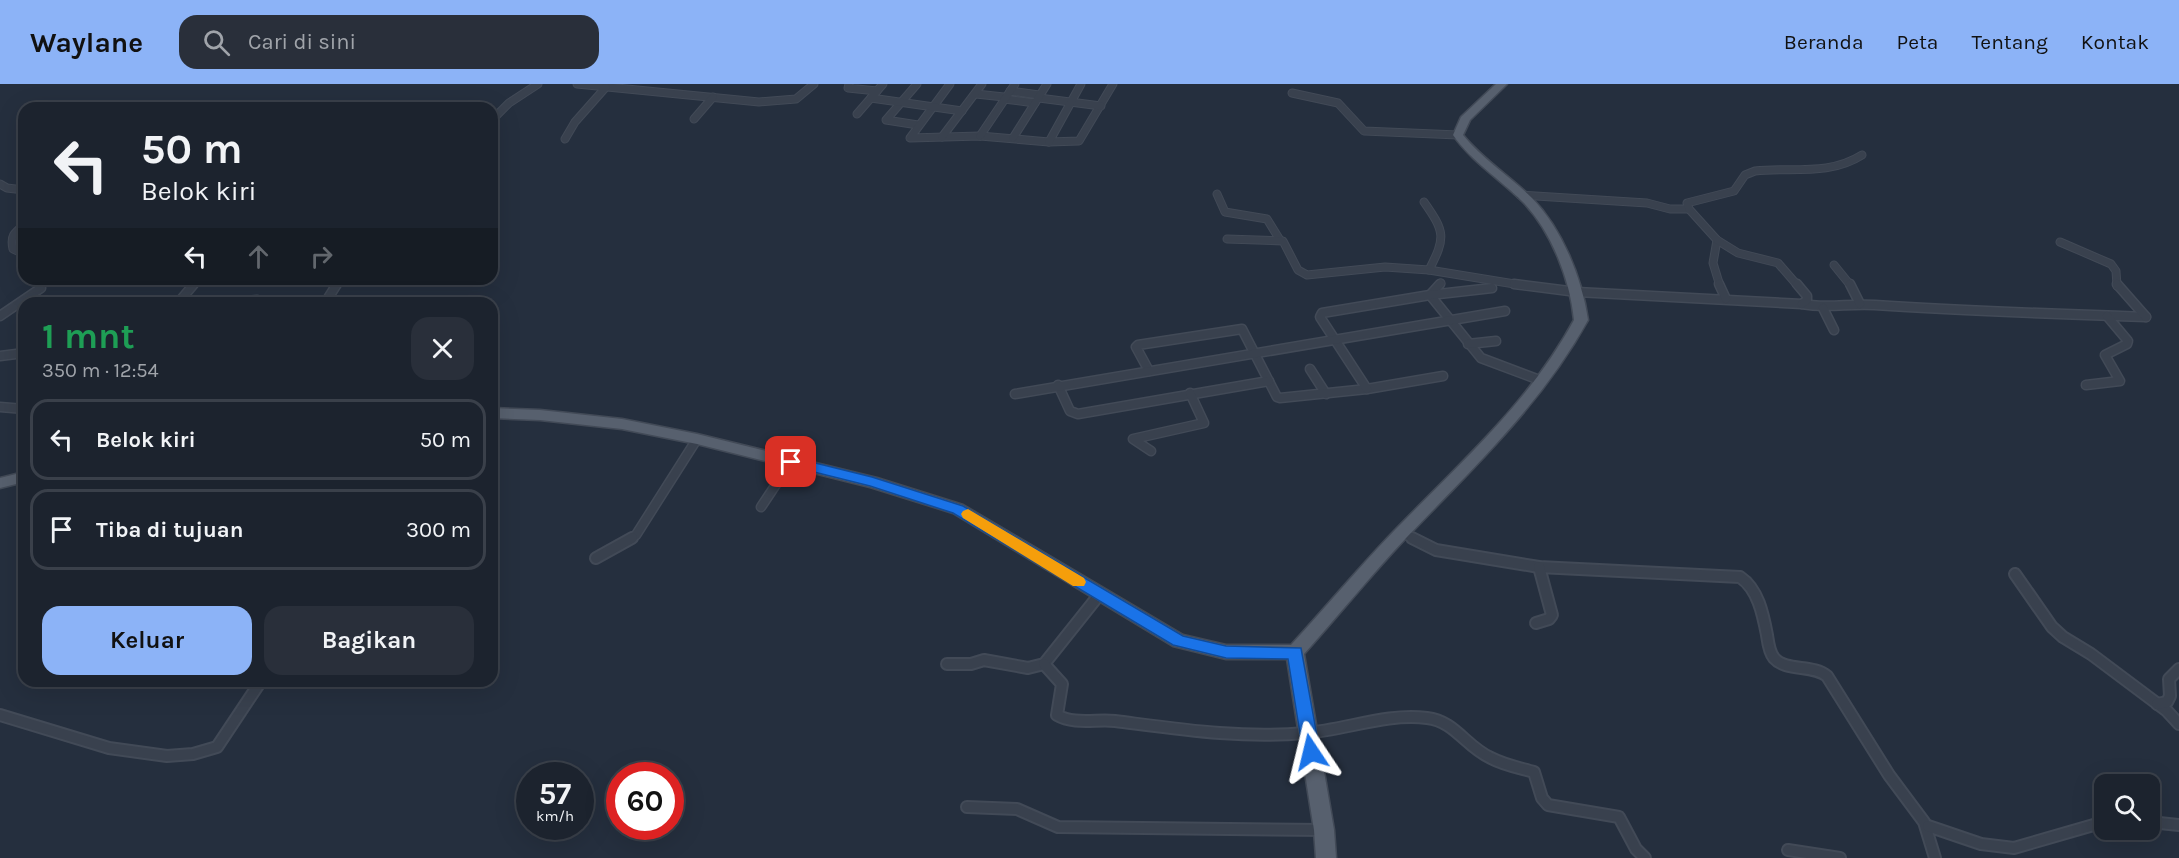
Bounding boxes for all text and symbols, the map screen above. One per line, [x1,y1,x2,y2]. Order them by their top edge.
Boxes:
search box [179,15,599,69]
text: Waylane [30,26,143,59]
icon: search [200,26,233,59]
text: Cari di sini [248,29,356,55]
text: Beranda [1784,30,1864,54]
text: Peta [1897,30,1938,54]
text: Tentang [1971,30,2048,54]
text: Kontak [2081,30,2149,54]
text: 50 m [141,124,243,174]
icon: left [42,126,120,204]
text: Belok kiri [141,175,257,207]
icon: left [179,240,212,273]
icon: ahead [242,240,275,273]
icon: right [305,240,338,273]
text: 1 mnt [42,315,135,357]
button: close [411,317,474,380]
text: 350 m · 12:54 [42,359,159,382]
icon: left [45,423,78,456]
text: Belok kiri [96,427,196,453]
text: 50 m [420,427,471,453]
pin [765,436,816,487]
icon: arrive [774,445,807,478]
icon: arrive [45,513,78,546]
text: Tiba di tujuan [96,517,243,543]
text: 300 m [406,517,471,543]
button: Keluar [42,606,252,675]
button: Bagikan [264,606,474,675]
position arrow [1279,720,1343,784]
speed limit sign: 60 [606,762,684,840]
map controls [2094,774,2160,840]
button: search [2094,774,2160,840]
text: 57 [539,776,571,812]
text: km/h [536,807,574,825]

